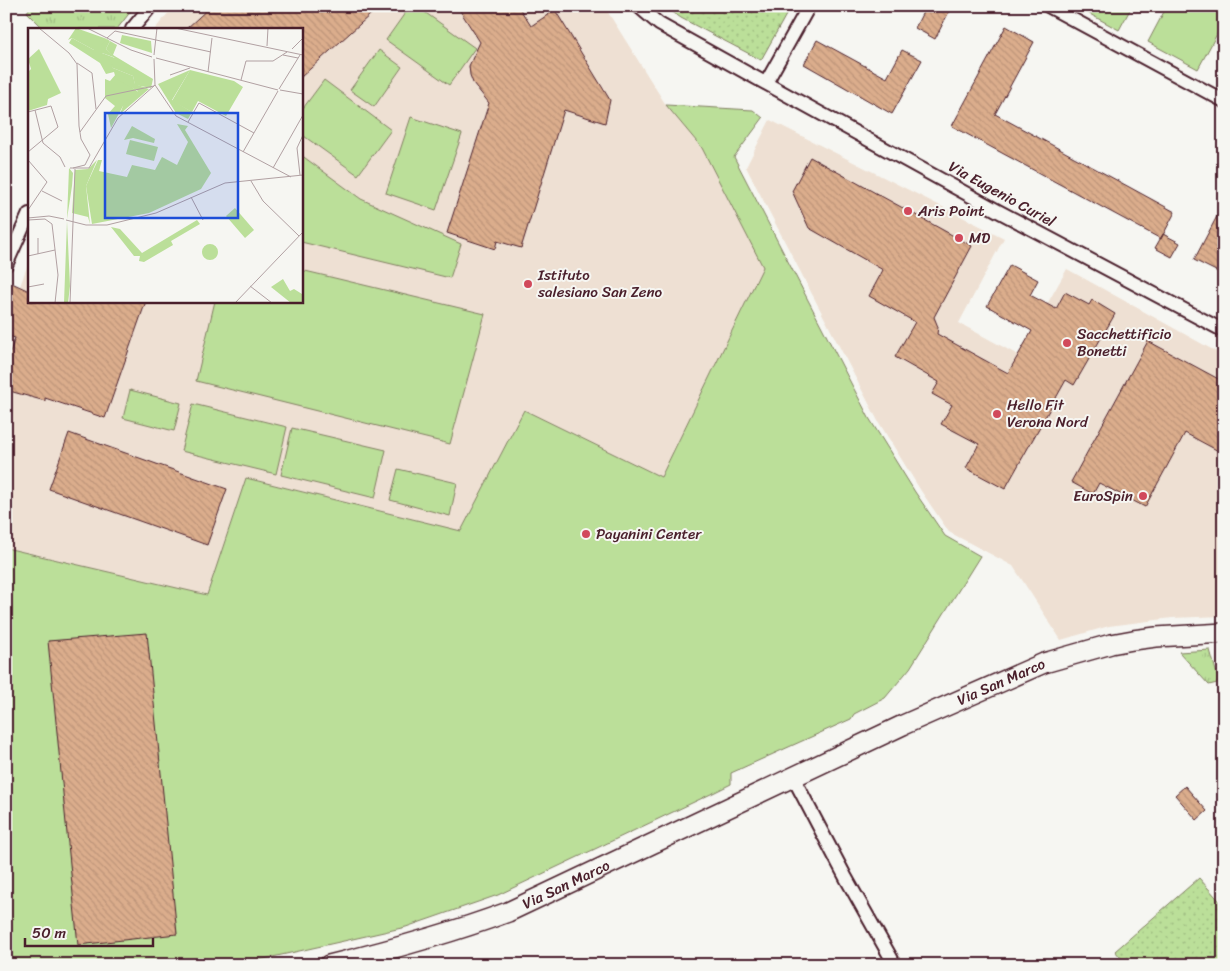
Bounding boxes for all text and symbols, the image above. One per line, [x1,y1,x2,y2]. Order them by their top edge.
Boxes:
inset map [28,28,302,302]
street label: Via Eugenio Curiel [944,154,1061,235]
place label: Aris Point [917,198,985,224]
marker: Aris Point [902,205,914,217]
place label: MD [969,225,990,251]
marker: MD [953,232,965,244]
place label: Istituto salesiano San Zeno [537,262,663,305]
marker: Istituto salesiano San Zeno [522,278,534,290]
place label: Sacchettificio Bonetti [1077,321,1172,364]
marker: Sacchettificio Bonetti [1061,337,1073,349]
place label: Hello Fit Verona Nord [1007,392,1089,435]
marker: Hello Fit Verona Nord [991,408,1003,420]
place label: EuroSpin [1073,483,1133,509]
marker: EuroSpin [1137,490,1149,502]
place label: Payanini Center [596,521,702,547]
marker: Payanini Center [580,528,592,540]
street label: Via San Marco [953,651,1050,713]
street label: Via San Marco [518,852,615,916]
scale bar [25,916,152,948]
text: 50 m [32,920,67,946]

